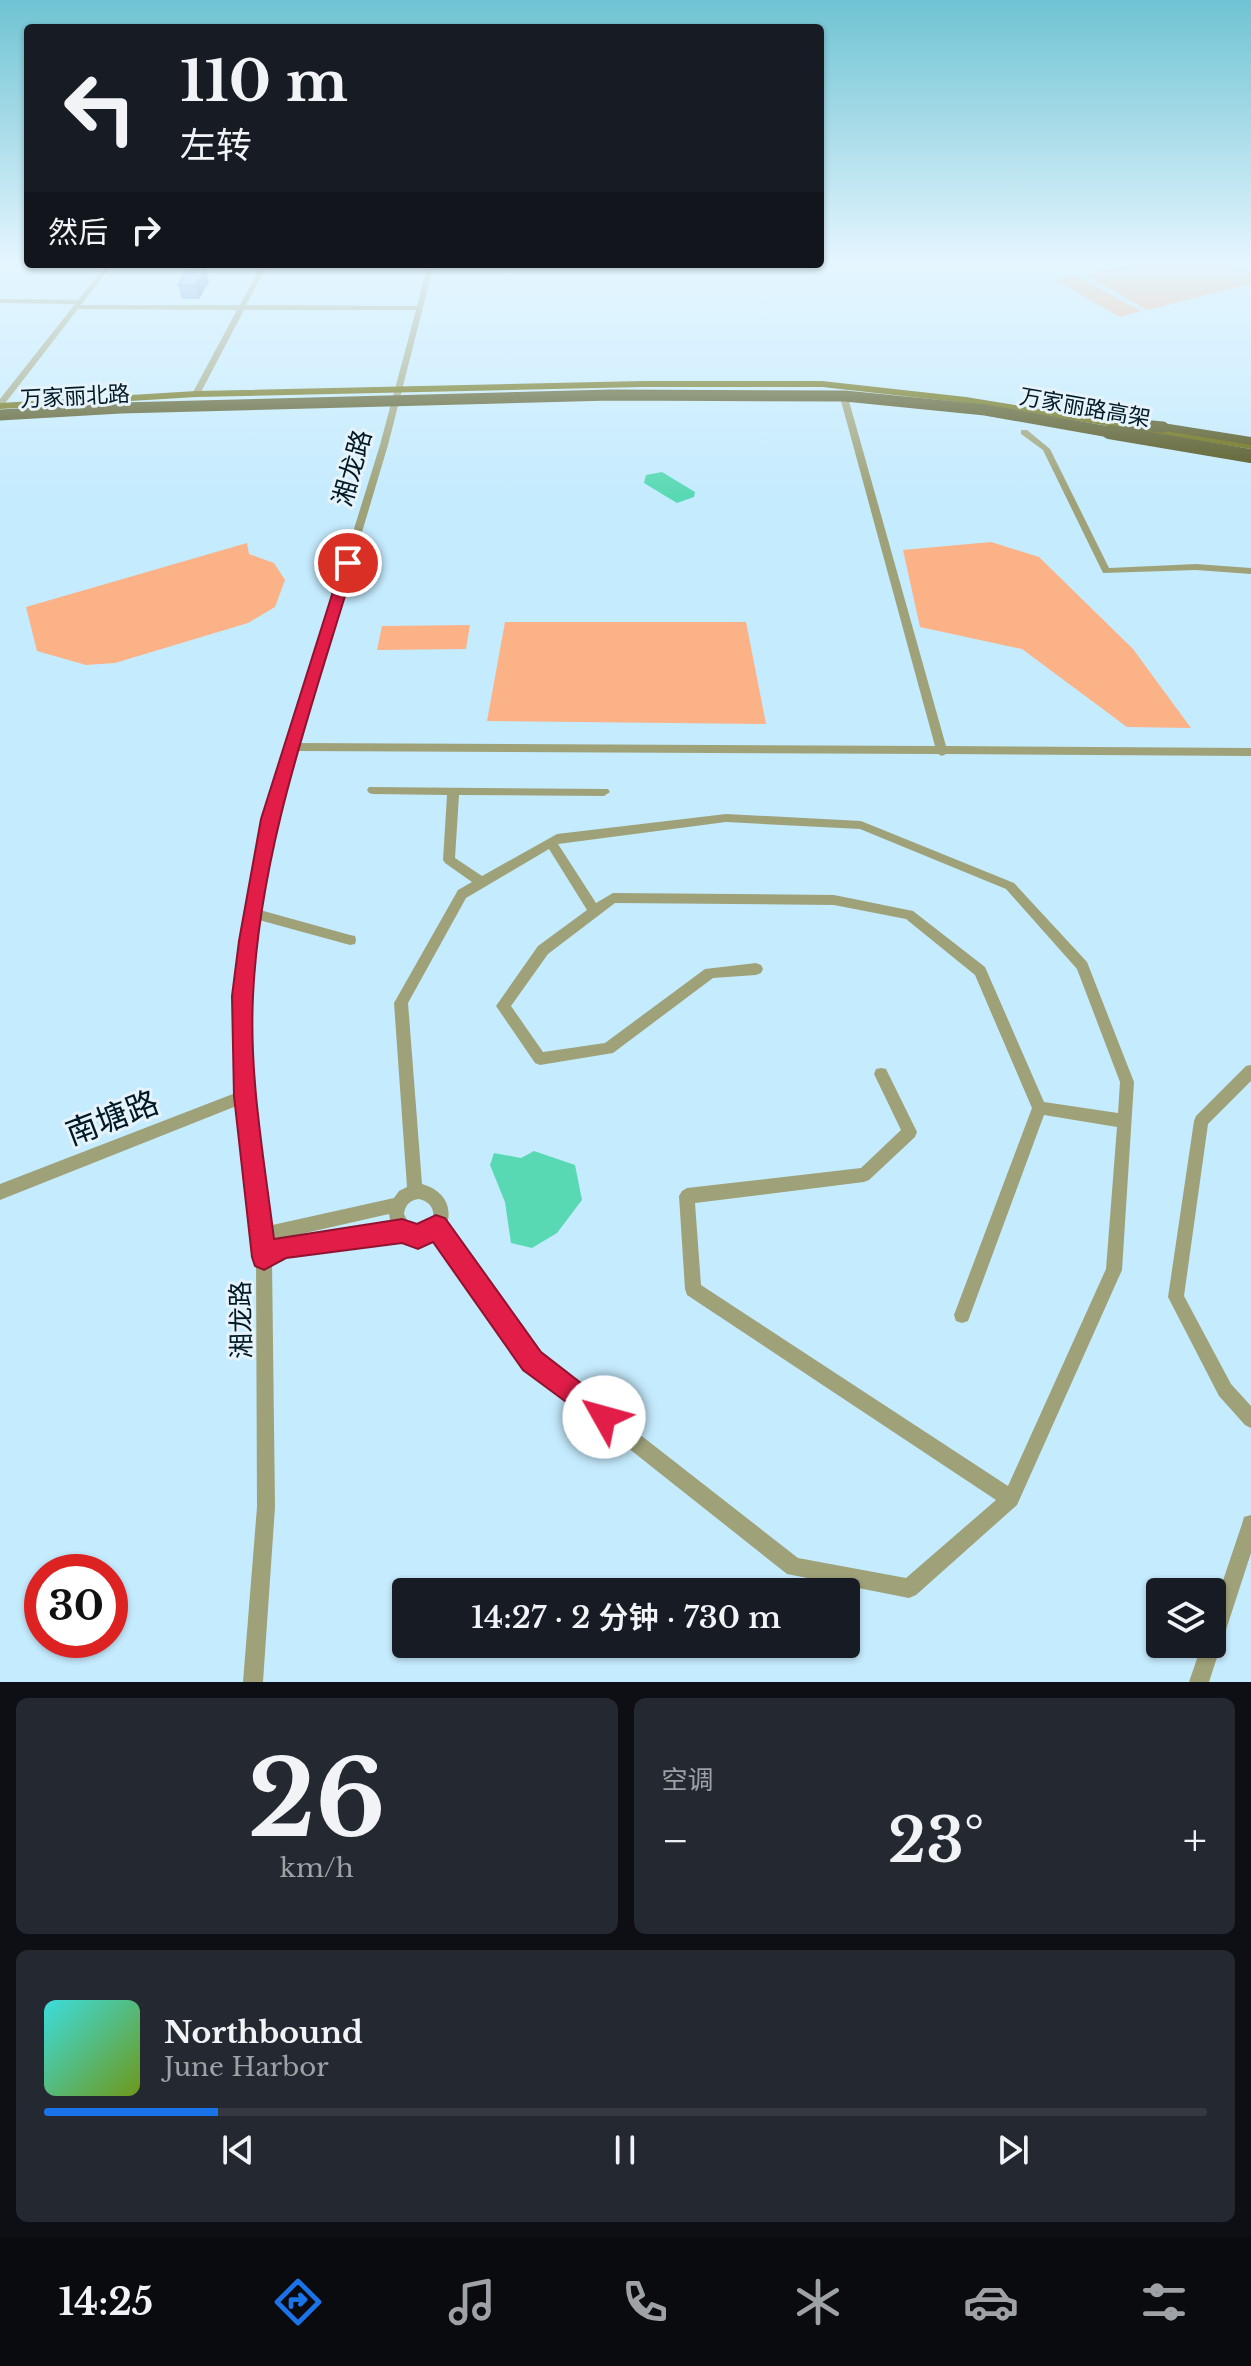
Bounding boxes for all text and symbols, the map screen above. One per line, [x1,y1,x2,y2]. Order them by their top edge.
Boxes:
text: 110 m [180,47,348,116]
icon: left [48,56,152,160]
text: 左转 [180,123,252,168]
icon: right [124,208,168,252]
text: 然后 [48,214,108,251]
street label: 万家丽北路 [19,380,131,413]
street label: 万家丽路高架 [1018,383,1152,432]
street label: 湘龙路 [326,426,378,510]
pin [314,529,382,597]
icon: arrive [326,541,370,585]
street label: 南塘路 [60,1082,164,1154]
street label: 湘龙路 [224,1281,258,1359]
position arrow [562,1375,646,1459]
speed limit sign: 30 [24,1554,128,1658]
map controls [1146,1578,1226,1658]
button: layers [1146,1578,1226,1658]
text: 14:27 · 2 分钟 · 730 m [471,1599,781,1636]
text: 26 [248,1735,386,1864]
text: 空调 [662,1764,714,1796]
text: 23° [888,1804,984,1878]
text: − [662,1813,689,1868]
text: + [1183,1813,1207,1868]
text: km/h [280,1852,354,1884]
text: Northbound [164,2014,363,2051]
text: June Harbor [164,2051,329,2083]
icon: previous [216,2128,260,2172]
icon: pause [603,2128,647,2172]
icon: next [991,2128,1035,2172]
icon: directions [270,2274,326,2330]
icon: music [444,2274,500,2330]
icon: phone [617,2274,673,2330]
icon: climate [790,2274,846,2330]
icon: car [963,2274,1019,2330]
icon: filters [1136,2274,1192,2330]
text: 14:25 [59,2280,153,2325]

